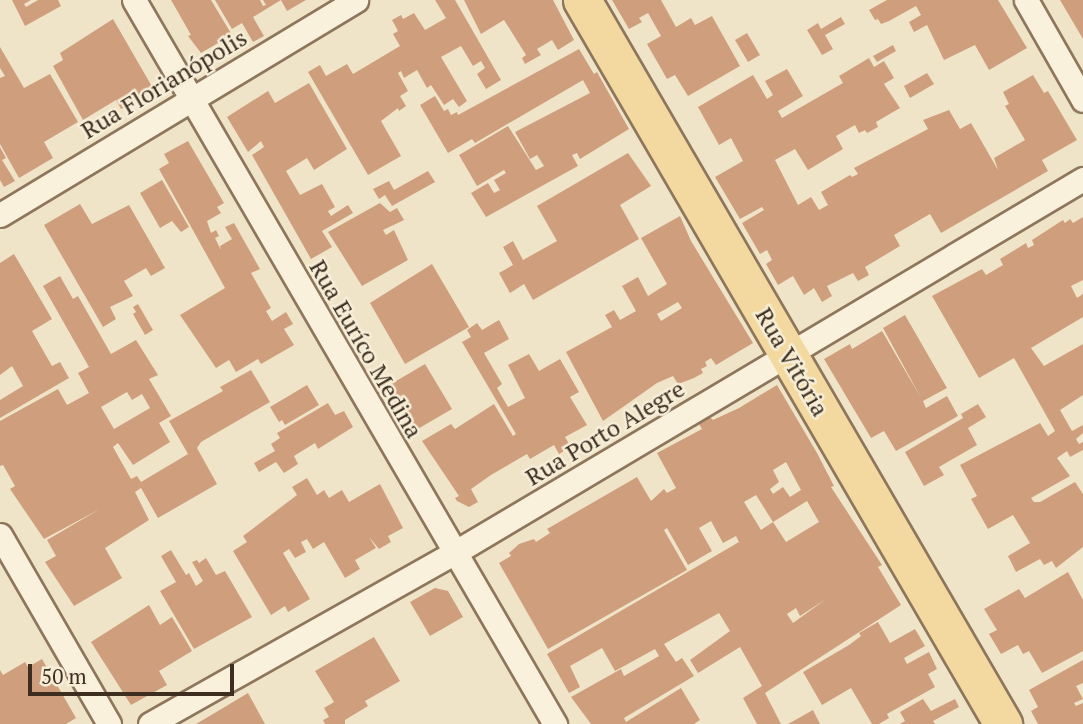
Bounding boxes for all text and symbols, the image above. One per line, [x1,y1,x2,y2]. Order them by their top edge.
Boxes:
street label: Rua Florianópolis [76,23,252,145]
street label: Rua Euríco Medina [303,255,429,443]
street label: Rua Vitória [749,302,835,422]
street label: Rua Porto Alegre [520,374,690,492]
scale bar [32,650,238,694]
text: 50 m [41,662,87,690]

